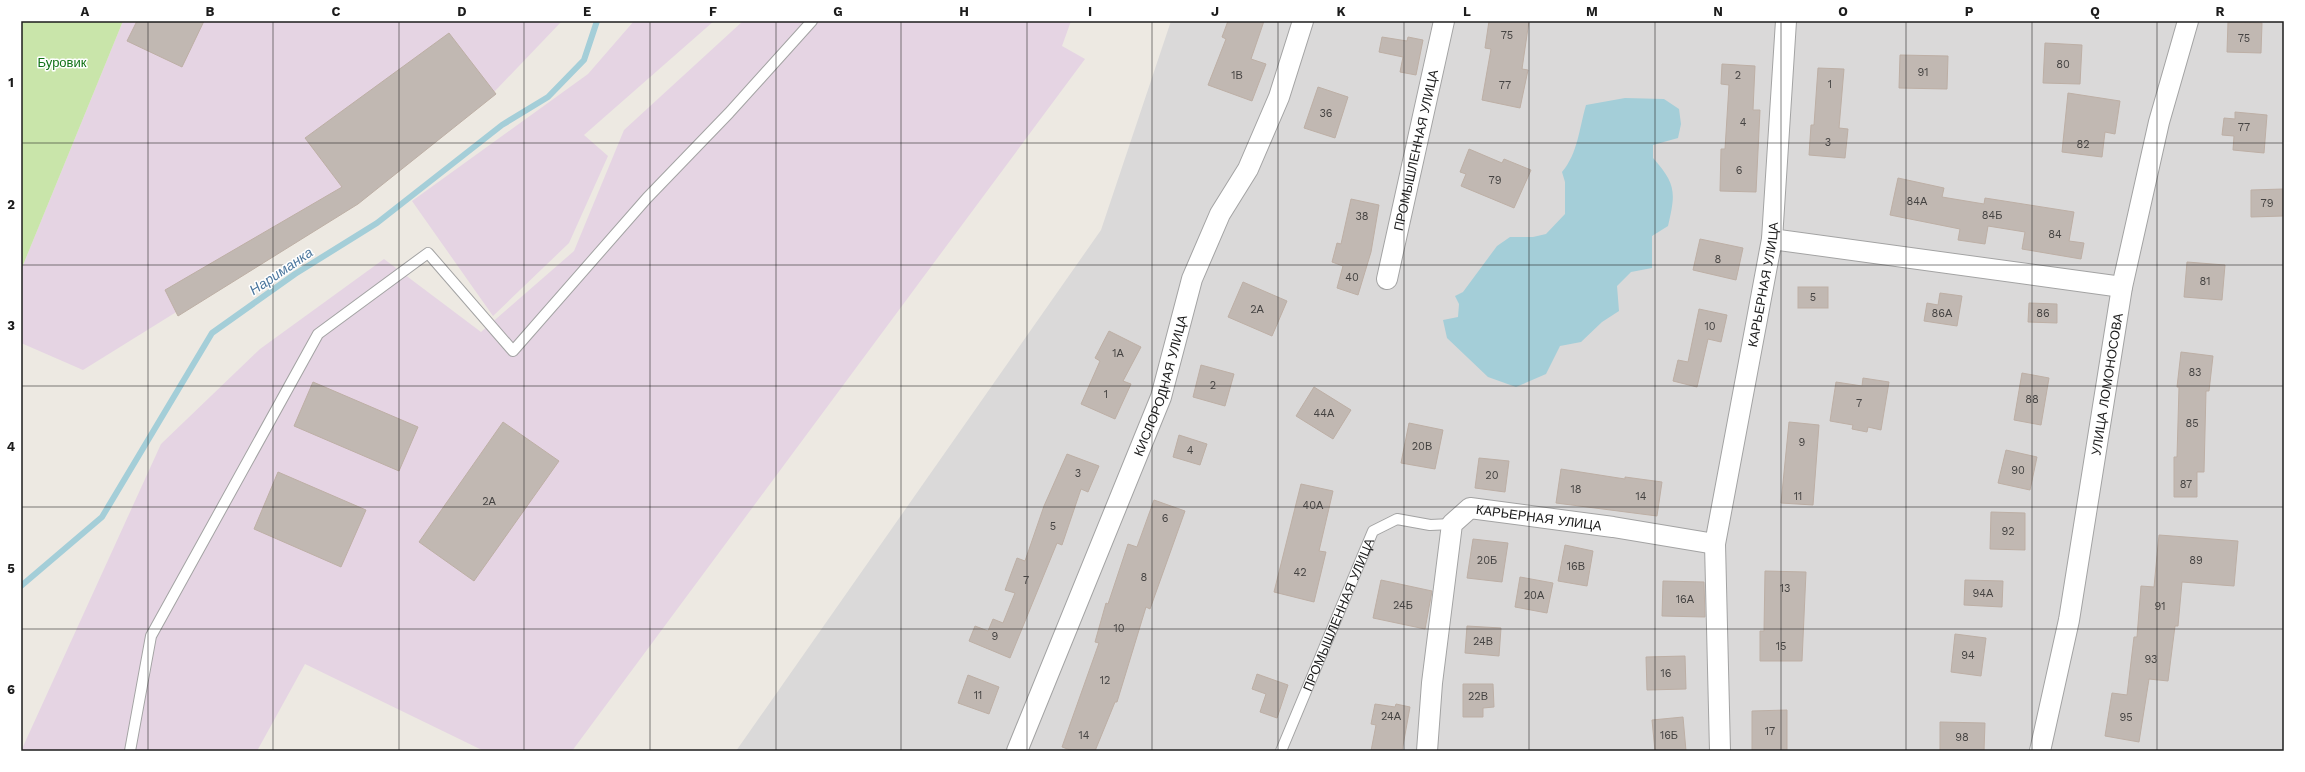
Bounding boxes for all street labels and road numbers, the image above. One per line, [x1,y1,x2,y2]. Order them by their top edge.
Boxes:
street label: ПРОМЫШЛЕННАЯ УЛИЦА [1390,68,1441,232]
street label: КАРЬЕРНАЯ УЛИЦА [1744,221,1781,348]
street label: УЛИЦА ЛОМОНОСОВА [2088,312,2125,456]
street label: КИСЛОРОДНАЯ УЛИЦА [1130,313,1190,458]
street label: КАРЬЕРНАЯ УЛИЦА [1475,501,1603,533]
street label: ПРОМЫШЛЕННАЯ УЛИЦА [1299,535,1377,693]

